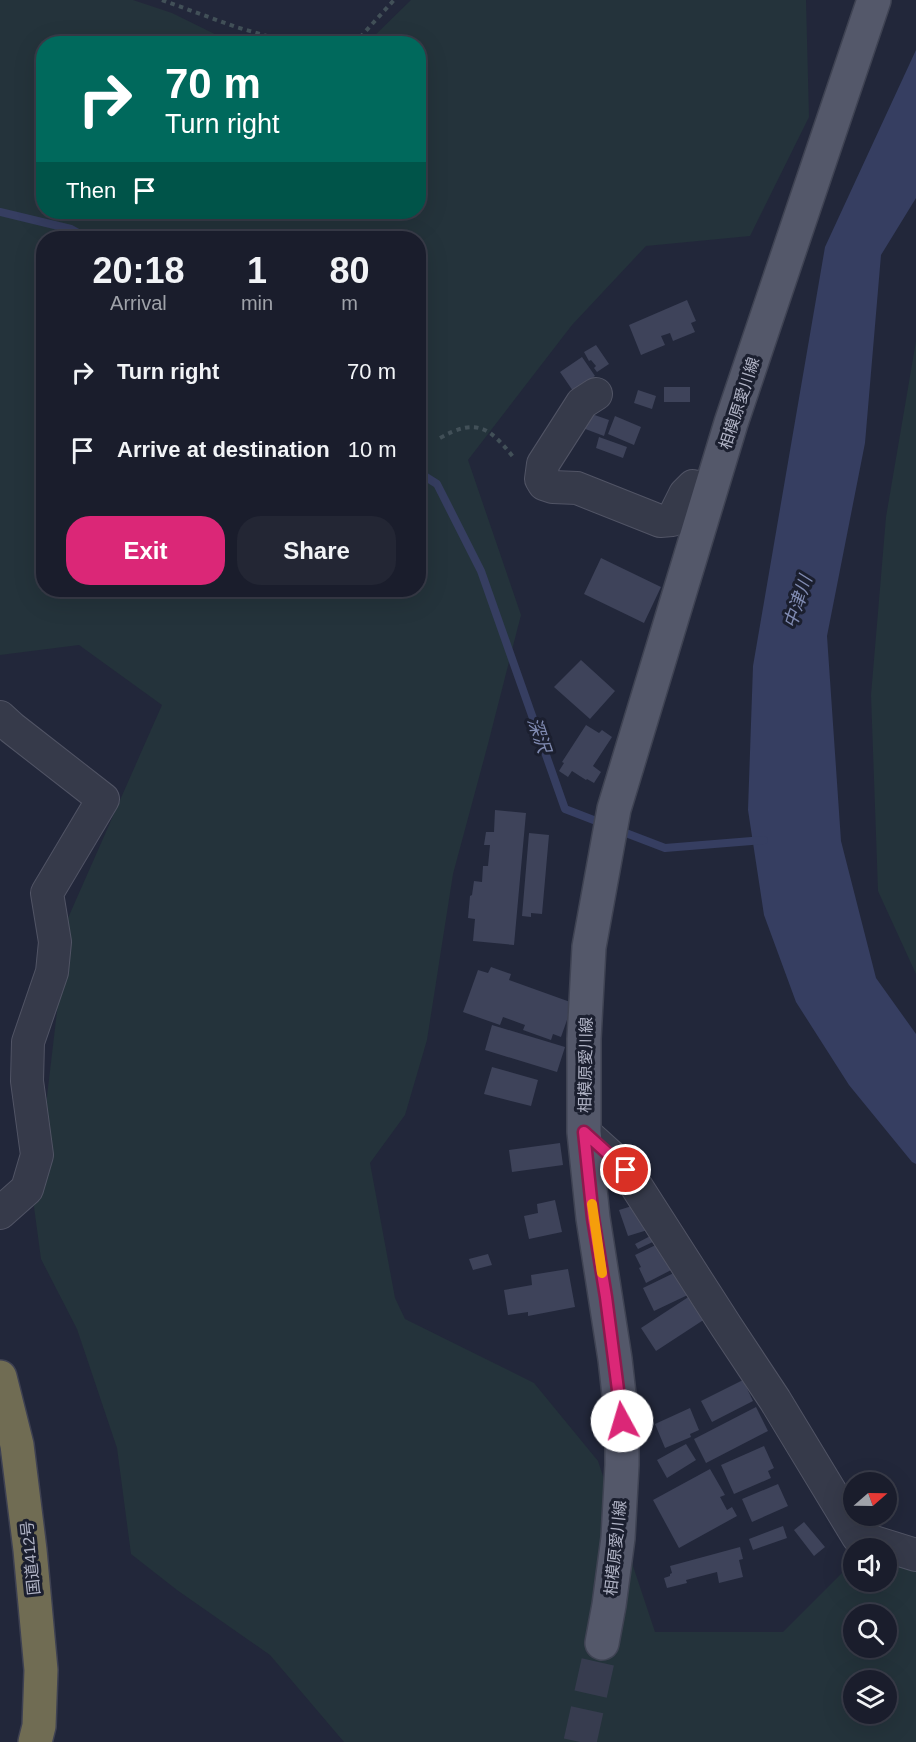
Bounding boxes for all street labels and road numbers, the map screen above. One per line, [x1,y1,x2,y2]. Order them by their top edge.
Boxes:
street label: 相模原愛川線 [717,355,762,451]
street label: 相模原愛川線 [576,1017,595,1113]
street label: 相模原愛川線 [602,1499,629,1597]
street label: 国道412号 [18,1520,43,1596]

